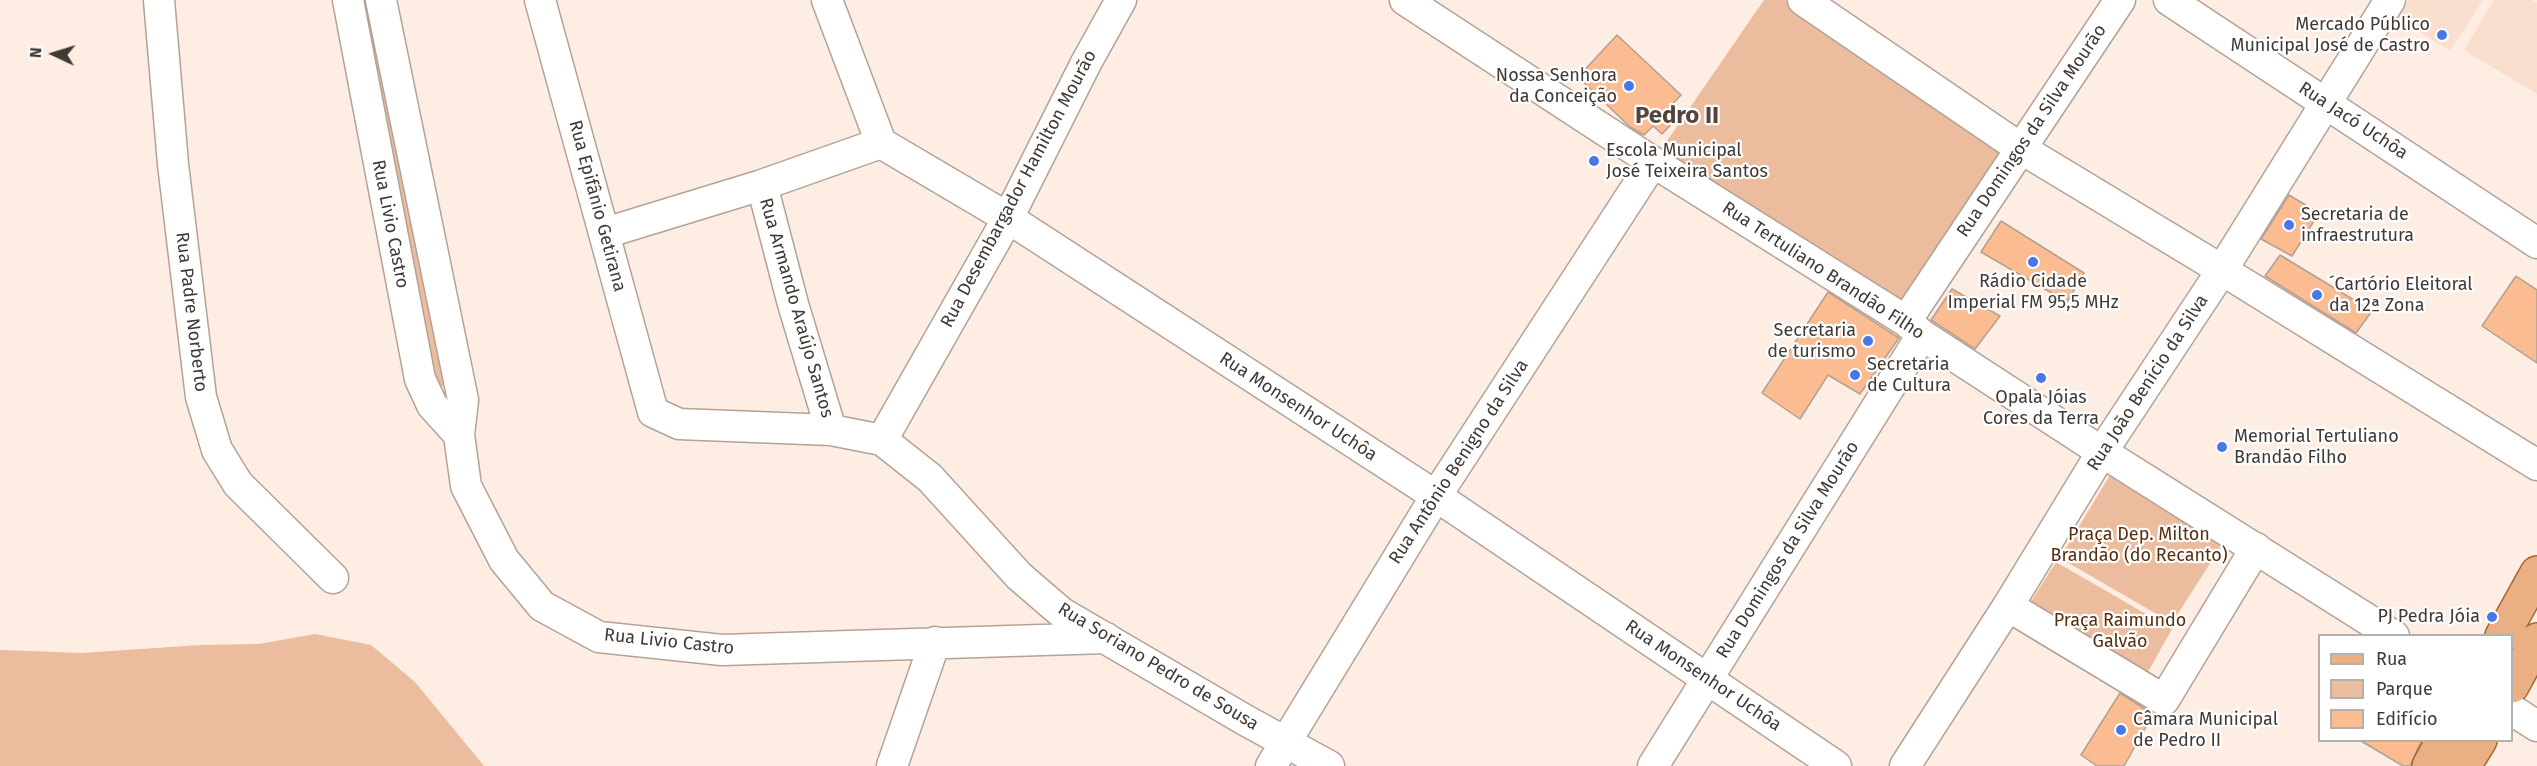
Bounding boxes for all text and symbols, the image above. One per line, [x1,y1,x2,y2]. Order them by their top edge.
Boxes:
place label: Mercado Público Municipal José de Castro [2230,14,2430,57]
street label: Rua Domingos da Silva Mourão [1953,21,2111,241]
north arrow [24,24,84,84]
marker: Mercado Público Municipal José de Castro [2435,28,2449,42]
text: N [26,47,45,59]
street label: Rua Desembargador Hamilton Mourão [936,47,1102,331]
place label: Nossa Senhora da Conceição [1496,65,1617,107]
street label: Rua Jacó Uchôa [2294,78,2412,164]
marker: Nossa Senhora da Conceição [1622,79,1636,93]
district label: Pedro II [1635,102,1719,130]
street label: Rua Epifânio Getirana [564,118,630,294]
place label: Escola Municipal José Teixeira Santos [1606,140,1768,182]
marker: Escola Municipal José Teixeira Santos [1587,154,1601,168]
street label: Rua Livio Castro [367,158,413,290]
street label: Rua Armando Araújo Santos [754,196,838,420]
street label: Rua Tertuliano Brandão Filho [1718,197,1928,345]
place label: Secretaria de infraestrutura [2301,204,2414,246]
marker: Secretaria de infraestrutura [2282,218,2296,232]
street label: Rua Padre Norberto [170,231,212,393]
marker: Rádio Cidade Imperial FM 95,5 MHz [2026,255,2040,269]
place label: Rádio Cidade Imperial FM 95,5 MHz [1947,271,2119,314]
place label: ´Cartório Eleitoral da 12ª Zona [2329,274,2473,316]
marker: ´Cartório Eleitoral da 12ª Zona [2310,288,2324,302]
street label: Rua João Benício da Silva [2083,291,2213,475]
place label: Secretaria de turismo [1767,320,1856,362]
marker: Secretaria de turismo [1861,334,1875,348]
street label: Rua Monsenhor Uchôa [1215,348,1381,466]
place label: Secretaria de Cultura [1867,354,1951,397]
street label: Rua Antônio Benigno da Silva [1385,356,1533,568]
marker: Secretaria de Cultura [1848,368,1862,382]
marker: Opala Jóias Cores da Terra [2034,371,2048,385]
place label: Opala Jóias Cores da Terra [1983,387,2099,430]
place label: Memorial Tertuliano Brandão Filho [2234,426,2399,468]
street label: Rua Domingos da Silva Mourão [1712,437,1864,663]
marker: Memorial Tertuliano Brandão Filho [2215,440,2229,454]
park label: Praça Dep. Milton Brandão (do Recanto) [2050,524,2228,566]
street label: Rua Soriano Pedro de Sousa [1054,598,1262,736]
place label: PJ Pedra Jóia [2378,606,2480,628]
park label: Praça Raimundo Galvão [2054,610,2186,652]
marker: PJ Pedra Jóia [2485,610,2499,624]
street label: Rua Monsenhor Uchôa [1621,616,1785,736]
street label: Rua Livio Castro [603,624,735,660]
legend [2318,634,2513,742]
text: Rua [2376,648,2407,670]
text: Parque [2376,678,2433,700]
text: Edifício [2376,708,2438,730]
place label: Câmara Municipal de Pedro II [2133,709,2278,752]
marker: Câmara Municipal de Pedro II [2114,723,2128,737]

